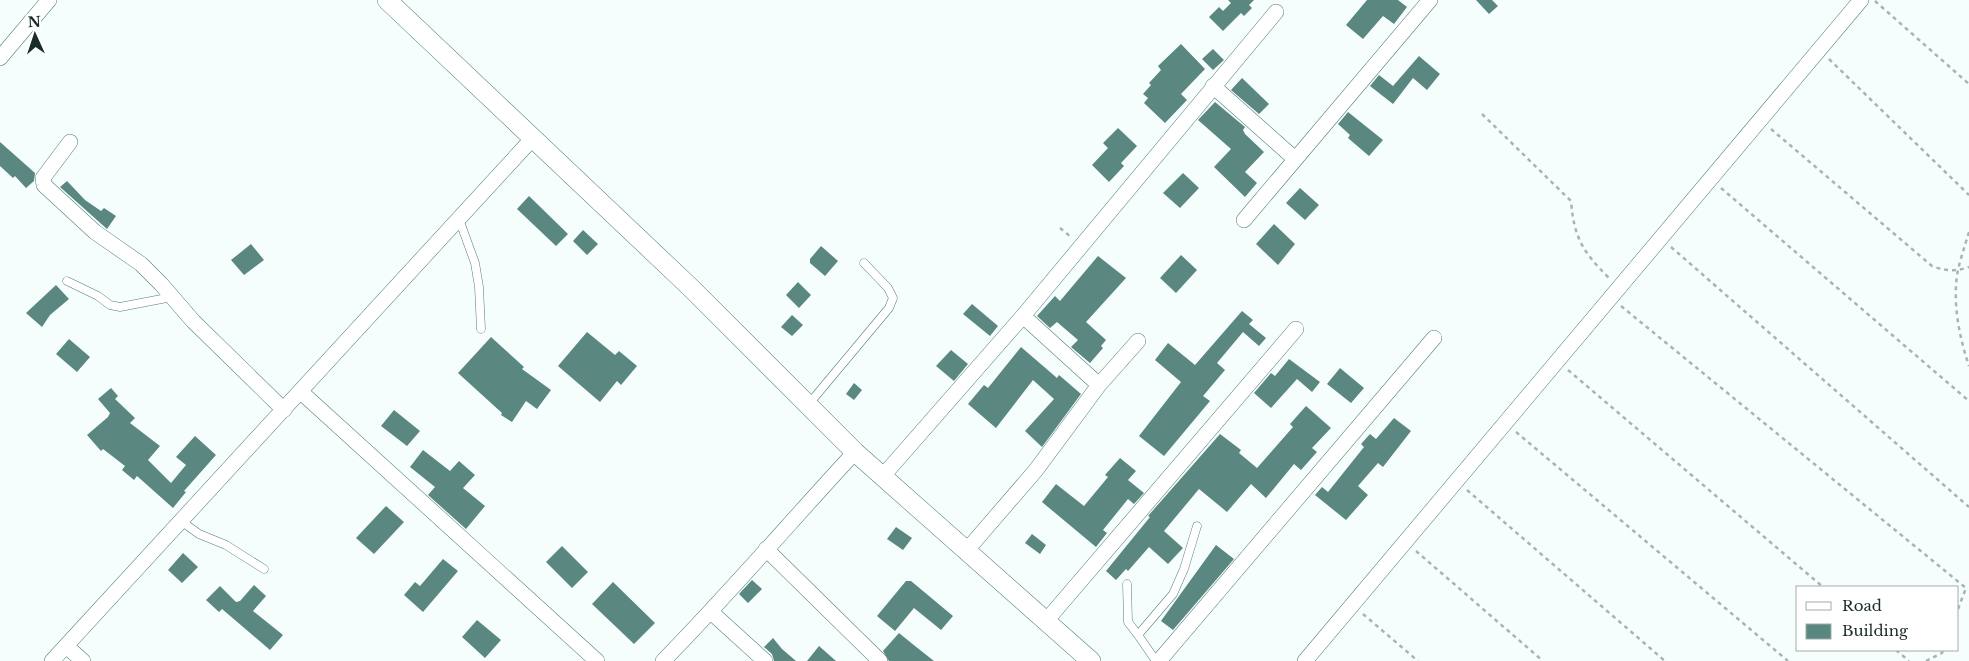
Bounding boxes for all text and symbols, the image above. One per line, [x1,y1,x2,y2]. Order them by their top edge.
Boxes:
north arrow [10,10,60,60]
text: N [27,13,41,31]
legend [1796,586,1959,651]
text: Road [1842,596,1882,615]
text: Building [1842,621,1909,640]

